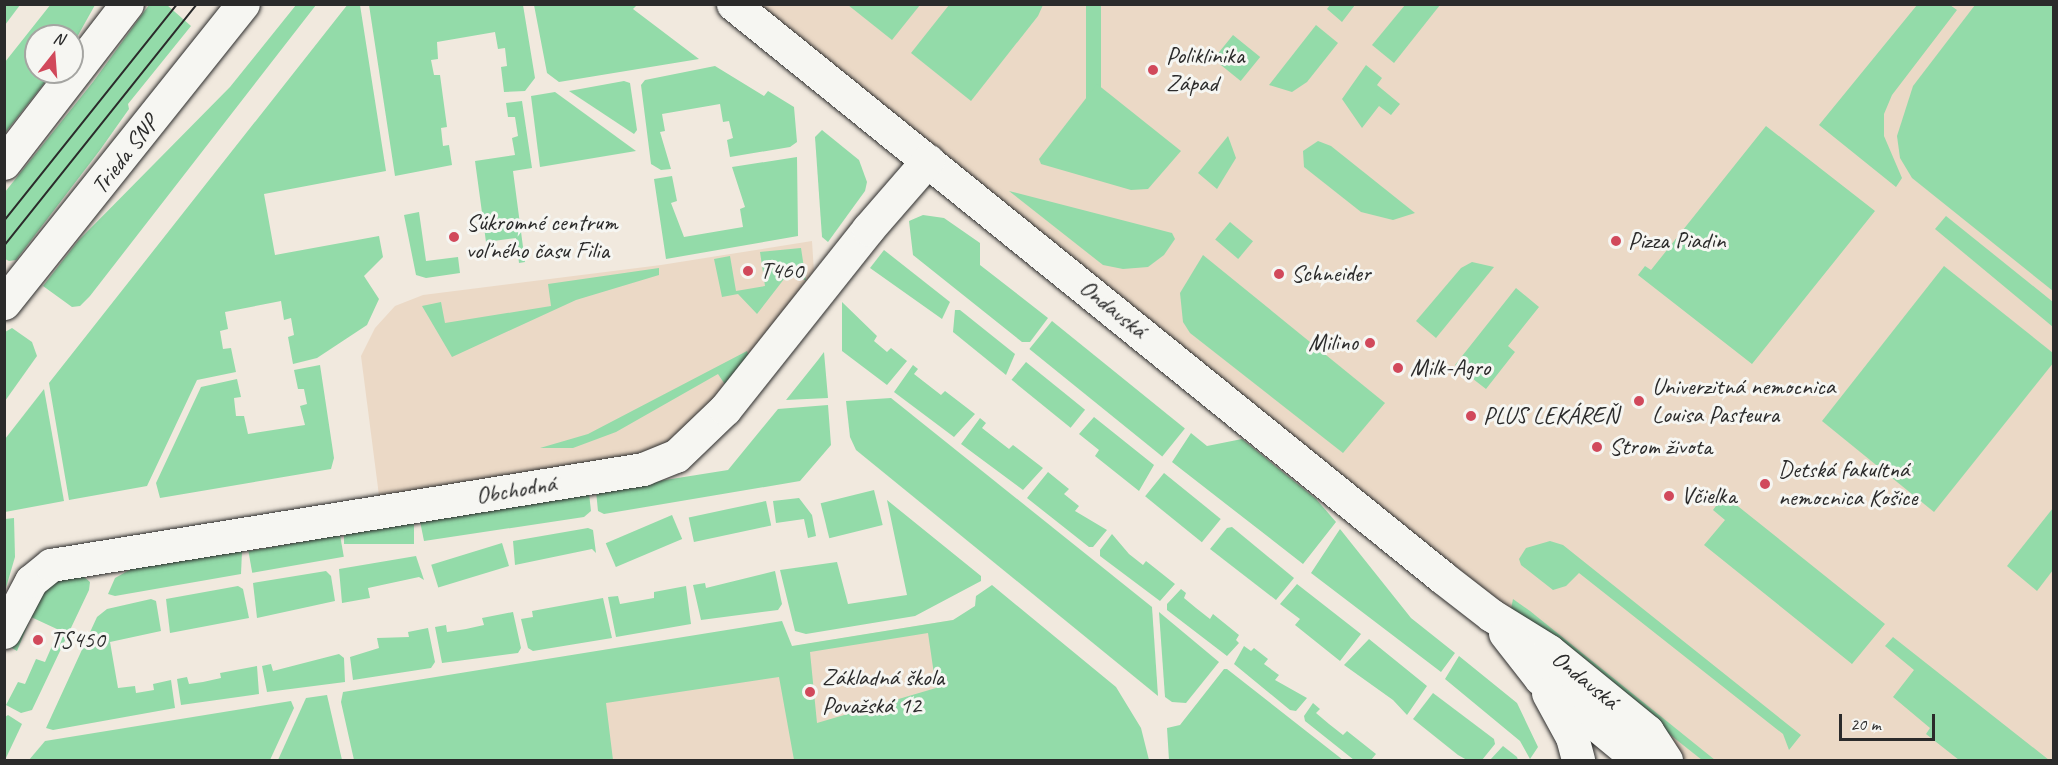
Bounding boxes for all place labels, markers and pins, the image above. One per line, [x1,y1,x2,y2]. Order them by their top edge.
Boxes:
place label: Poliklinika Západ [1166,42,1244,98]
marker: Poliklinika Západ [1144,61,1162,79]
place label: Súkromné centrum voľného času Filia [466,209,618,265]
place label: Pizza Piadin [1628,227,1725,255]
marker: Súkromné centrum voľného času Filia [447,230,461,244]
marker: Pizza Piadin [1609,234,1623,248]
place label: T460 [760,257,803,285]
place label: Schneider [1291,260,1371,288]
marker: T460 [741,264,755,278]
marker: Schneider [1272,267,1286,281]
place label: Milino [1308,329,1358,357]
marker: Milino [1363,336,1377,350]
place label: Milk-Agro [1410,354,1490,382]
marker: Milk-Agro [1391,361,1405,375]
place label: Univerzitná nemocnica Louisa Pasteura [1652,373,1835,429]
marker: Univerzitná nemocnica Louisa Pasteura [1630,392,1648,410]
place label: PLUS LEKÁREŇ [1483,402,1618,430]
marker: PLUS LEKÁREŇ [1464,409,1478,423]
place label: Strom života [1609,433,1712,461]
marker: Strom života [1590,440,1604,454]
place label: Detská fakultná nemocnica Košice [1778,456,1917,512]
marker: Detská fakultná nemocnica Košice [1756,475,1774,493]
place label: Včielka [1681,482,1736,510]
marker: Včielka [1662,489,1676,503]
place label: TS450 [50,626,105,654]
marker: TS450 [31,633,45,647]
place label: Základná škola Považská 12 [822,664,944,720]
marker: Základná škola Považská 12 [803,685,817,699]

